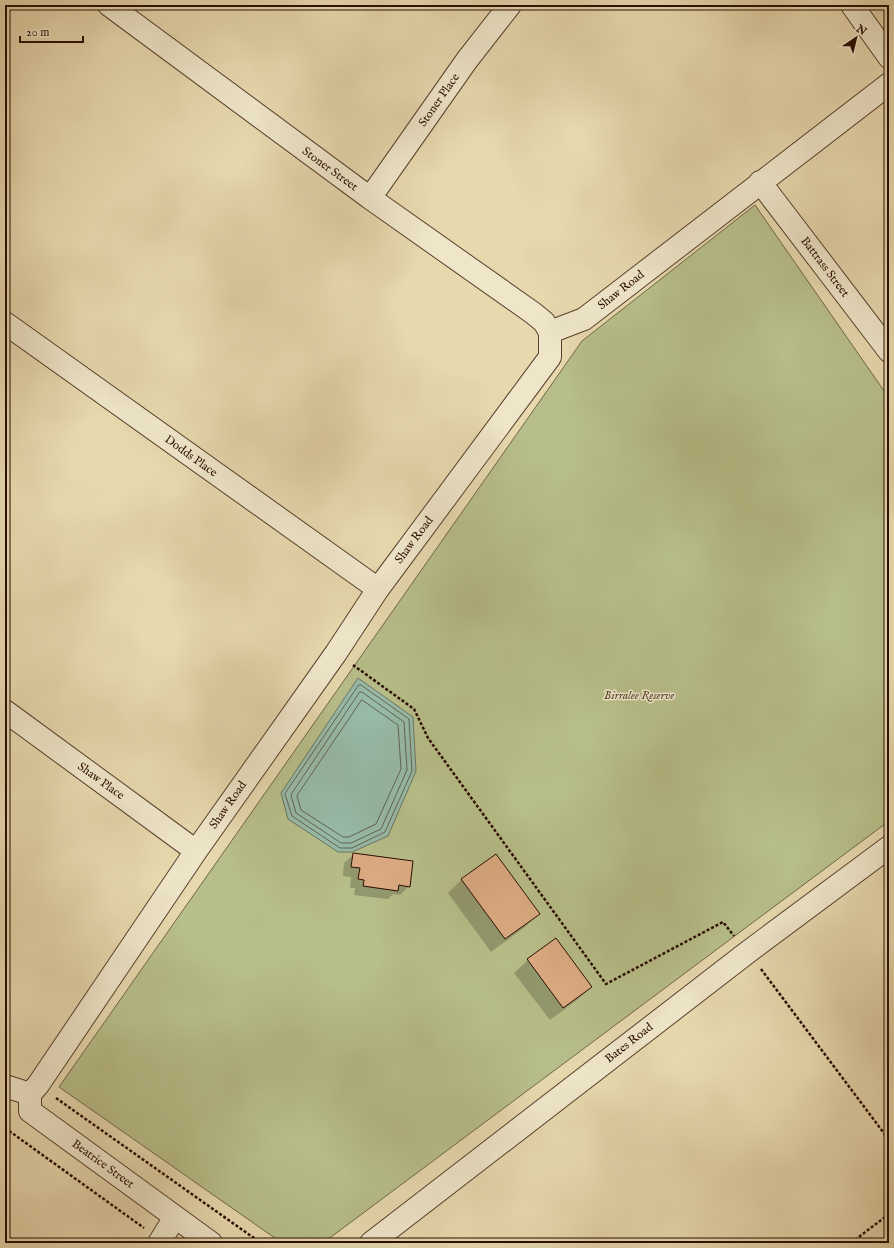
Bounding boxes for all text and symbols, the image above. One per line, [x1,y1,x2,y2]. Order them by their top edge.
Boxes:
scale bar [20,18,83,44]
north arrow [836,18,876,58]
text: N [852,22,869,39]
text: 20 m [26,25,49,40]
street label: Stoner Place [415,70,463,130]
street label: Stoner Street [299,144,361,194]
street label: Battrass Street [797,234,853,300]
street label: Shaw Road [595,267,648,313]
street label: Dodds Place [162,432,221,481]
street label: Shaw Road [391,513,437,567]
park label: Birralee Reserve [604,688,674,703]
street label: Shaw Place [75,759,128,803]
street label: Shaw Road [206,778,250,832]
street label: Bates Road [602,1019,656,1066]
street label: Beatrice Street [69,1136,137,1192]

